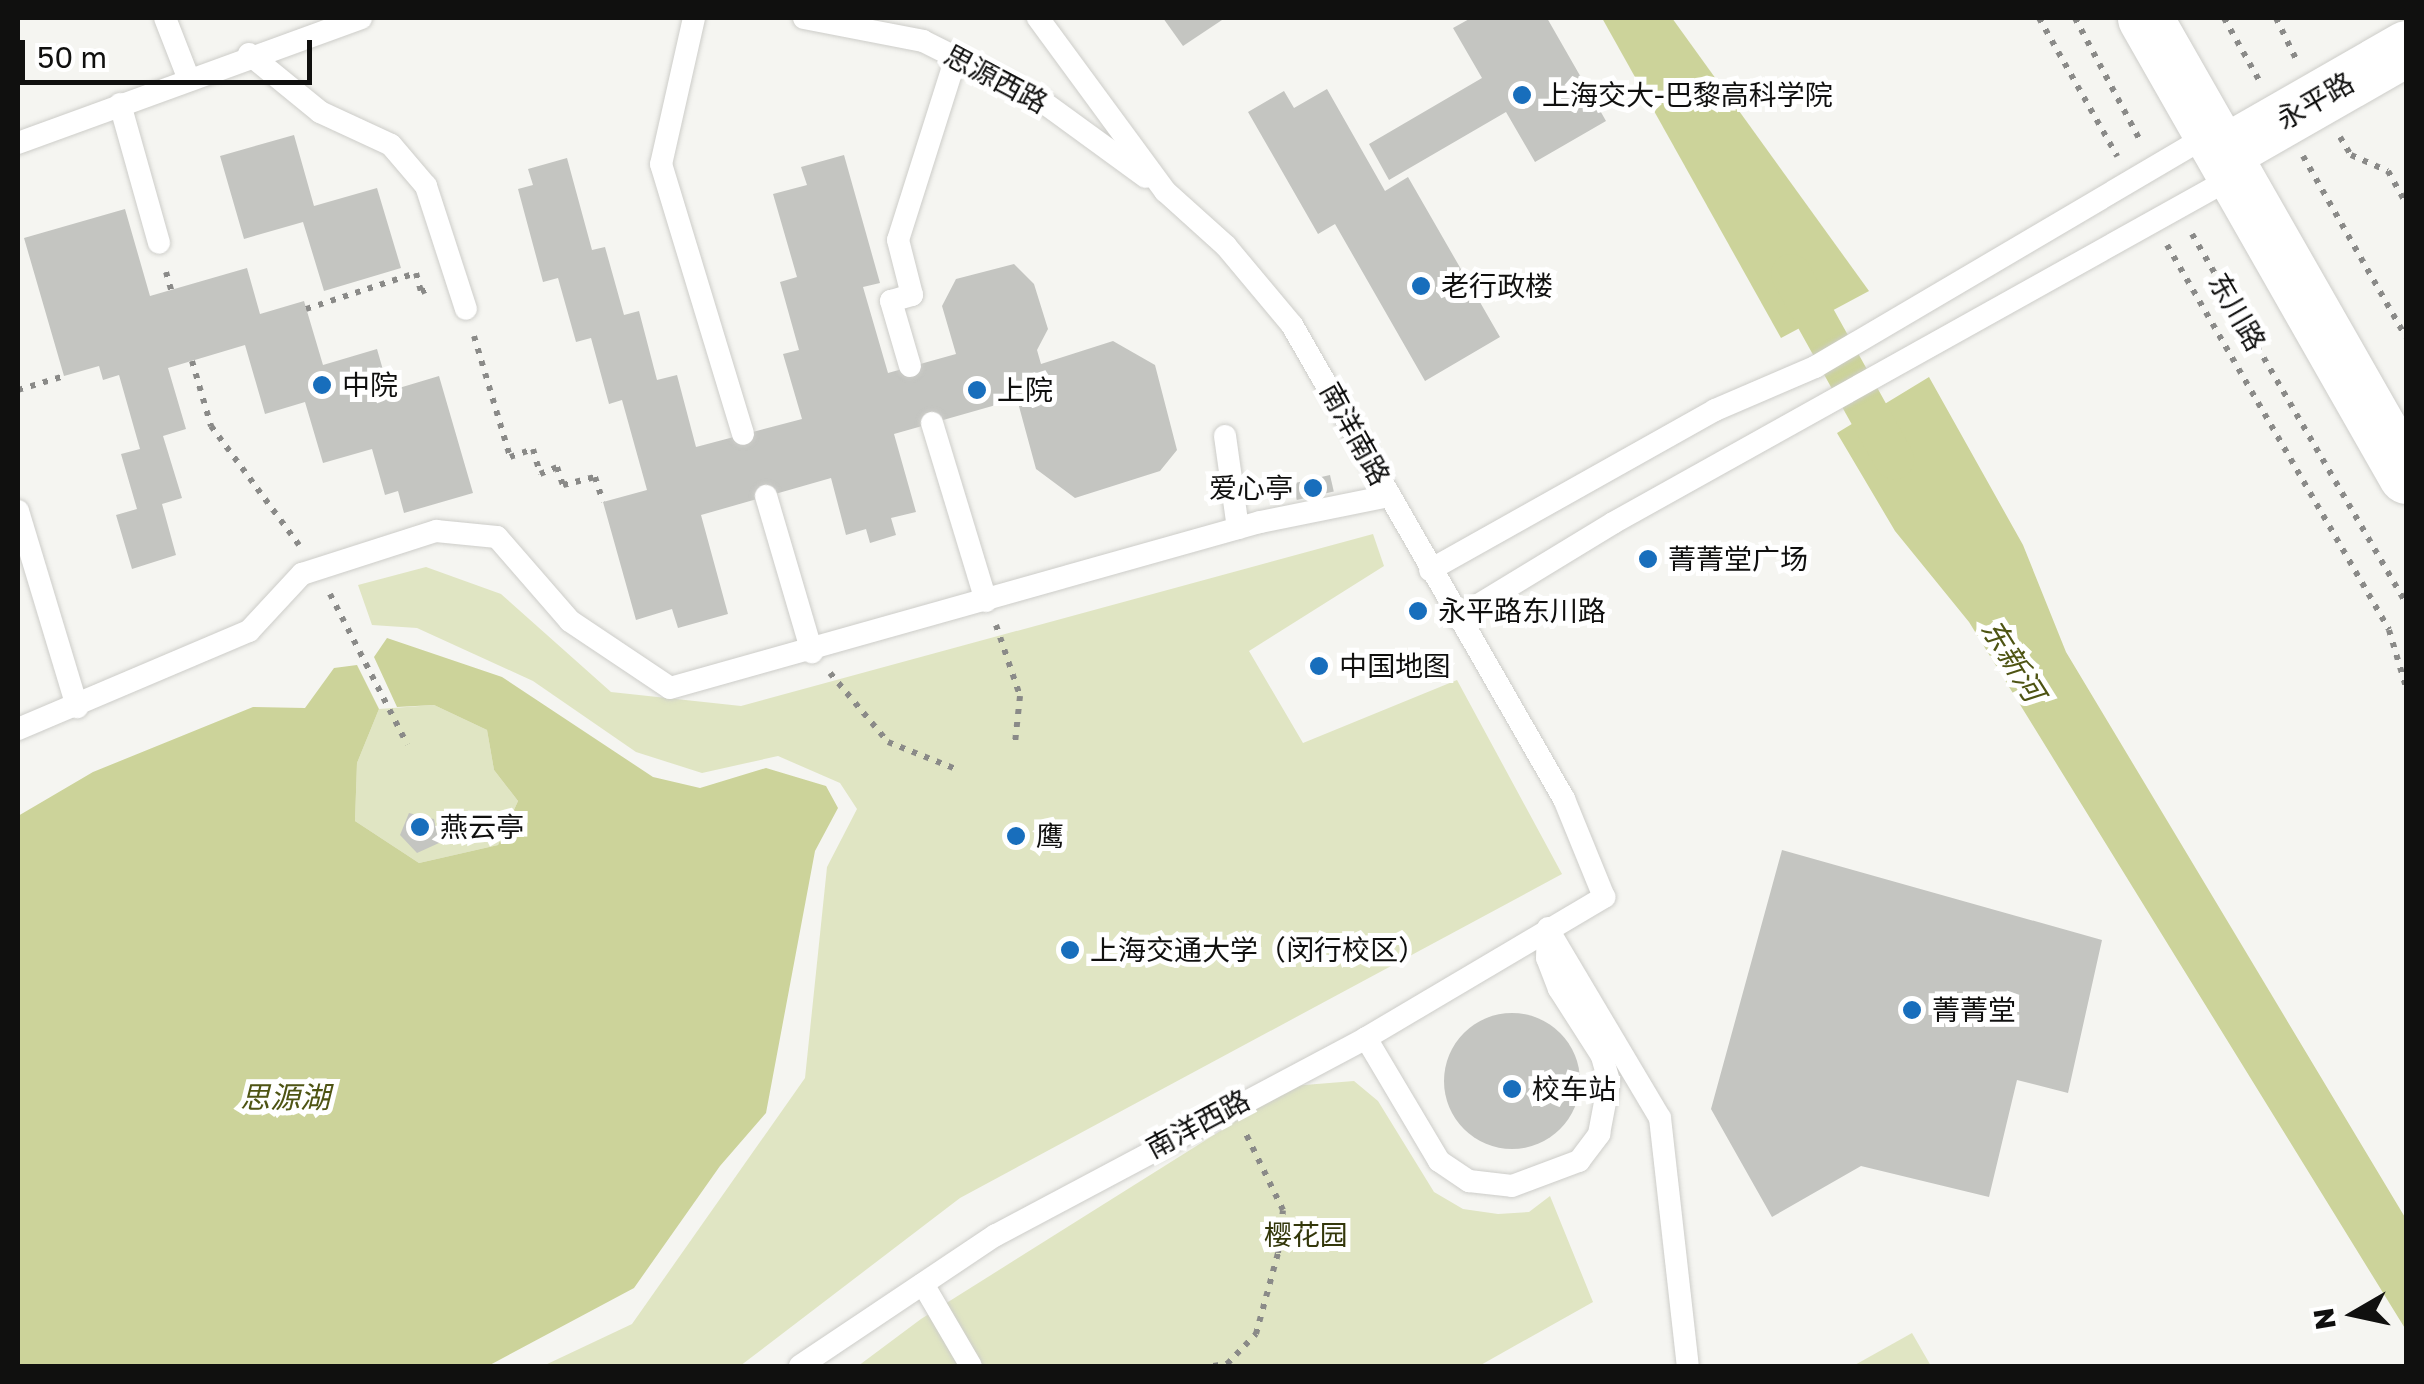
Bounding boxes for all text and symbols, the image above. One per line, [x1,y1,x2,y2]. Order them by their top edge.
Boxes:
scale bar [25,20,318,82]
street label: 思源西路 [939,38,1053,120]
text: 50 m [37,39,107,75]
street label: 永平路 [2270,65,2360,137]
place label: 上海交大-巴黎高科学院 [1542,78,1833,112]
marker: 上海交大-巴黎高科学院 [1511,84,1533,106]
street label: 东川路 [2201,267,2273,357]
place label: 老行政楼 [1441,269,1553,303]
marker: 老行政楼 [1410,275,1432,297]
place label: 中院 [342,368,398,402]
place label: 上院 [997,373,1053,407]
marker: 中院 [311,374,333,396]
street label: 南洋南路 [1313,377,1397,491]
marker: 上院 [966,379,988,401]
place label: 爱心亭 [1209,471,1293,505]
marker: 爱心亭 [1302,477,1324,499]
place label: 菁菁堂广场 [1668,542,1808,576]
marker: 菁菁堂广场 [1637,548,1659,570]
place label: 永平路东川路 [1438,594,1606,628]
marker: 永平路东川路 [1407,600,1429,622]
water label: 东新河 [1974,612,2052,708]
place label: 中国地图 [1339,649,1451,683]
marker: 中国地图 [1308,655,1330,677]
place label: 燕云亭 [440,810,524,844]
marker: 燕云亭 [409,816,431,838]
place label: 鹰 [1036,819,1064,853]
marker: 鹰 [1005,825,1027,847]
place label: 上海交通大学（闵行校区） [1090,933,1426,967]
marker: 上海交通大学（闵行校区） [1059,939,1081,961]
place label: 菁菁堂 [1932,993,2016,1027]
marker: 菁菁堂 [1901,999,1923,1021]
place label: 校车站 [1532,1072,1616,1106]
marker: 校车站 [1501,1078,1523,1100]
water label: 思源湖 [240,1079,330,1115]
street label: 南洋西路 [1141,1083,1255,1165]
park label: 樱花园 [1264,1218,1348,1252]
north arrow [2304,1264,2404,1364]
text: N [2306,1306,2342,1332]

